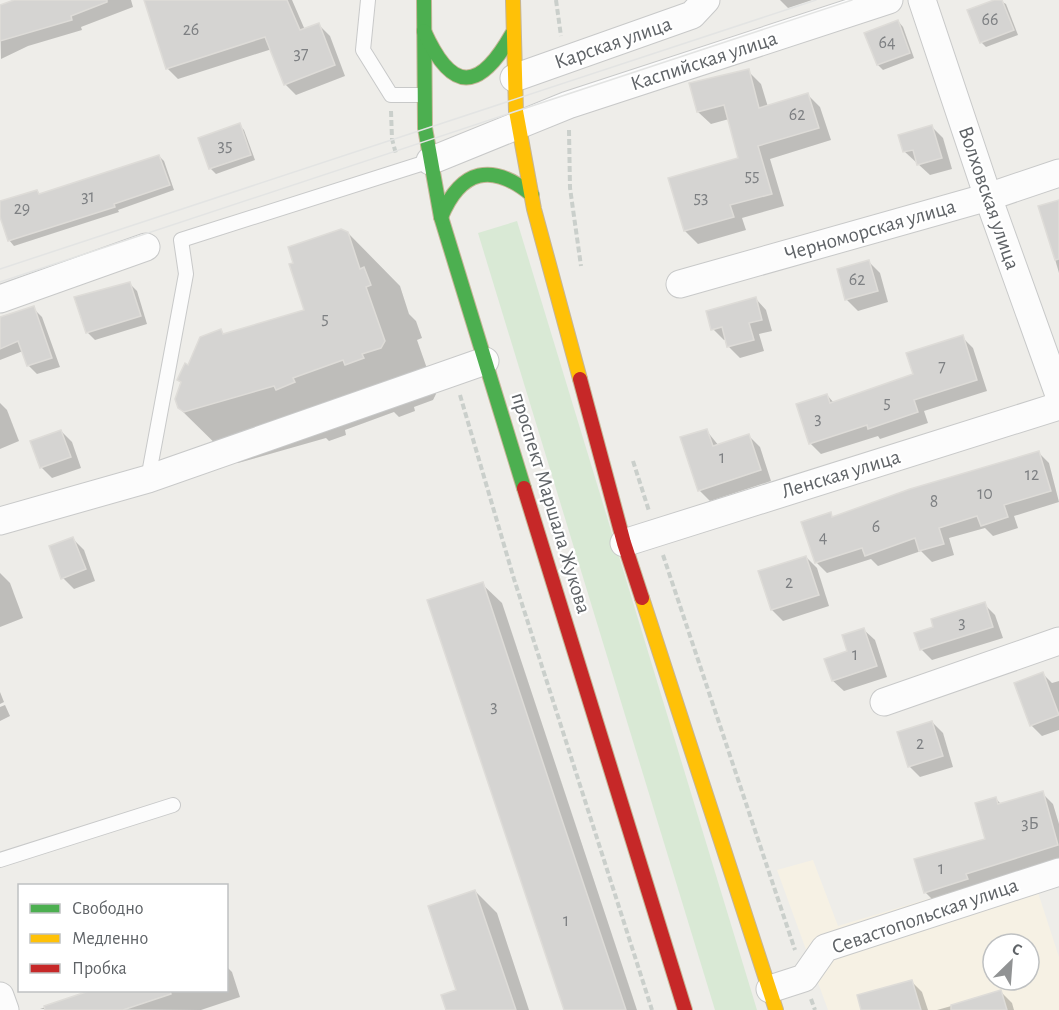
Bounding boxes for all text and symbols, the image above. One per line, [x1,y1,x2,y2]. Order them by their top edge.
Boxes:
house number: 66 [982,11,998,29]
street label: Карская улица [552,13,675,73]
house number: 26 [183,21,199,39]
street label: Каспийская улица [628,27,780,95]
house number: 64 [878,34,896,52]
house number: 37 [294,45,308,63]
house number: 62 [789,106,805,124]
street label: Волховская улица [955,124,1024,273]
house number: 35 [218,137,232,155]
house number: 55 [744,167,760,185]
house number: 31 [81,188,95,206]
house number: 53 [694,189,708,207]
street label: Черноморская улица [782,195,958,265]
house number: 29 [14,200,30,218]
house number: 62 [849,271,865,289]
house number: 5 [321,310,329,328]
house number: 7 [938,358,946,376]
street label: проспект Маршала Жукова [507,390,595,616]
house number: 5 [883,394,891,412]
house number: 3 [814,410,822,428]
street label: Ленская улица [779,446,903,502]
house number: 1 [719,449,725,467]
house number: 12 [1025,466,1039,484]
house number: 10 [977,485,993,503]
house number: 8 [930,493,938,511]
house number: 6 [872,518,880,536]
house number: 4 [819,529,828,547]
house number: 2 [785,574,793,592]
house number: 3 [958,614,966,632]
house number: 1 [852,646,858,664]
house number: 3 [490,698,498,716]
house number: 2 [916,735,924,753]
house number: 3Б [1021,815,1039,833]
house number: 1 [938,860,944,878]
street label: Севастопольская улица [828,872,1022,960]
legend [18,884,228,992]
text: Свободно [72,899,144,918]
house number: 1 [563,912,569,930]
text: Медленно [72,930,148,948]
north arrow [981,932,1041,992]
text: Пробка [72,959,127,978]

